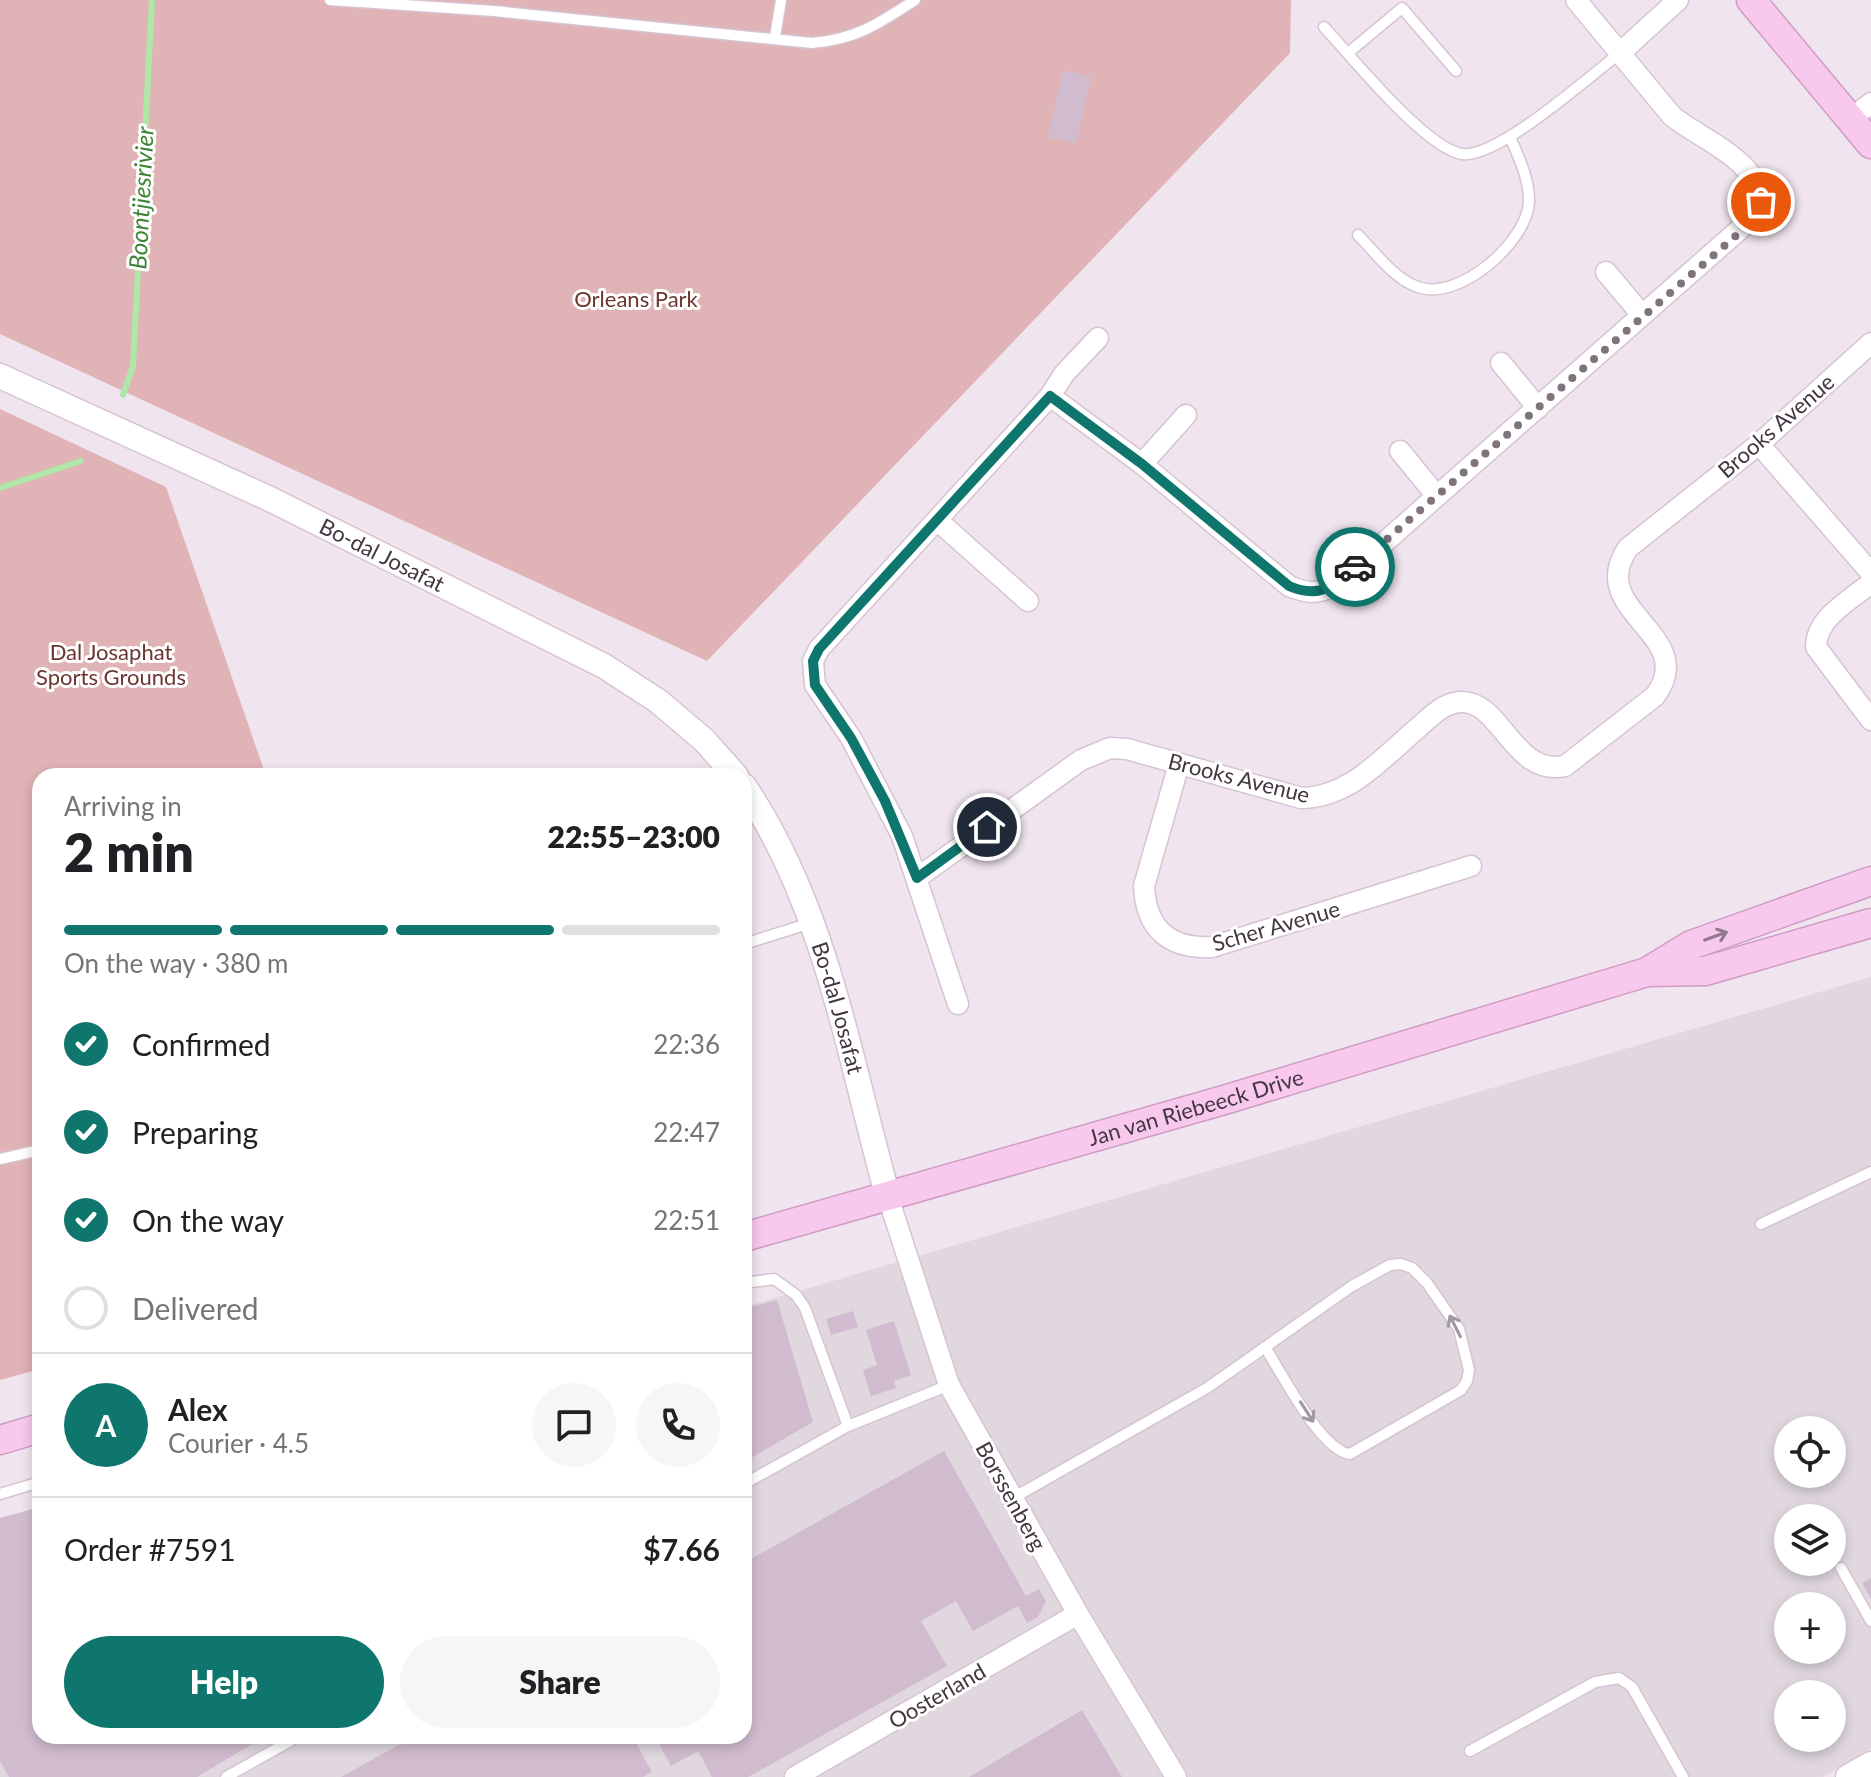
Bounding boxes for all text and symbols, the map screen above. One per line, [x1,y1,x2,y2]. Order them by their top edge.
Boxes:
water label: Boontjiesrivier [122,125,159,270]
pin [1727,168,1795,236]
icon: bag [1739,180,1783,224]
park label: Orleans Park [574,285,699,312]
street label: Brooks Avenue [1712,368,1839,483]
street label: Bo-dal Josafat [315,512,449,597]
courier [1315,527,1395,607]
icon: car [1333,545,1377,589]
park label: Dal Josaphat Sports Grounds [36,638,186,690]
street label: Brooks Avenue [1166,747,1313,808]
text: Arriving in [64,790,182,822]
pin [953,793,1021,861]
icon: home [965,805,1009,849]
text: 22:55–23:00 [547,818,720,854]
text: 2 min [64,821,194,883]
street label: Scher Avenue [1209,894,1343,957]
one-way arrow [1703,928,1728,943]
street label: Bo-dal Josafat [806,938,870,1077]
text: On the way · 380 m [64,947,288,979]
icon: check [64,1022,108,1066]
text: Confirmed [132,1026,271,1062]
text: 22:36 [653,1028,720,1060]
street label: Jan van Riebeeck Drive [1085,1063,1307,1151]
icon: check [64,1110,108,1154]
text: Preparing [132,1114,258,1150]
text: 22:47 [653,1116,720,1148]
icon: check [64,1198,108,1242]
text: On the way [132,1202,284,1238]
text: 22:51 [653,1204,720,1236]
text: Delivered [132,1290,259,1326]
one-way arrow [1446,1315,1462,1339]
button: chat [532,1383,616,1467]
button: phone [636,1383,720,1467]
text: Alex [168,1391,228,1427]
one-way arrow [1300,1400,1316,1423]
text: A [96,1407,116,1443]
map controls [1774,1416,1846,1752]
button: locate [1774,1416,1846,1488]
text: Courier · 4.5 [168,1427,309,1459]
street label: Borssenberg [970,1436,1052,1555]
button: layers [1774,1504,1846,1576]
text: Order #7591 [64,1531,236,1567]
text: $7.66 [643,1531,720,1567]
button: + [1774,1592,1846,1664]
button: Help [64,1636,384,1728]
button: Share [400,1636,720,1728]
street label: Oosterland [883,1657,990,1734]
button: − [1774,1680,1846,1752]

